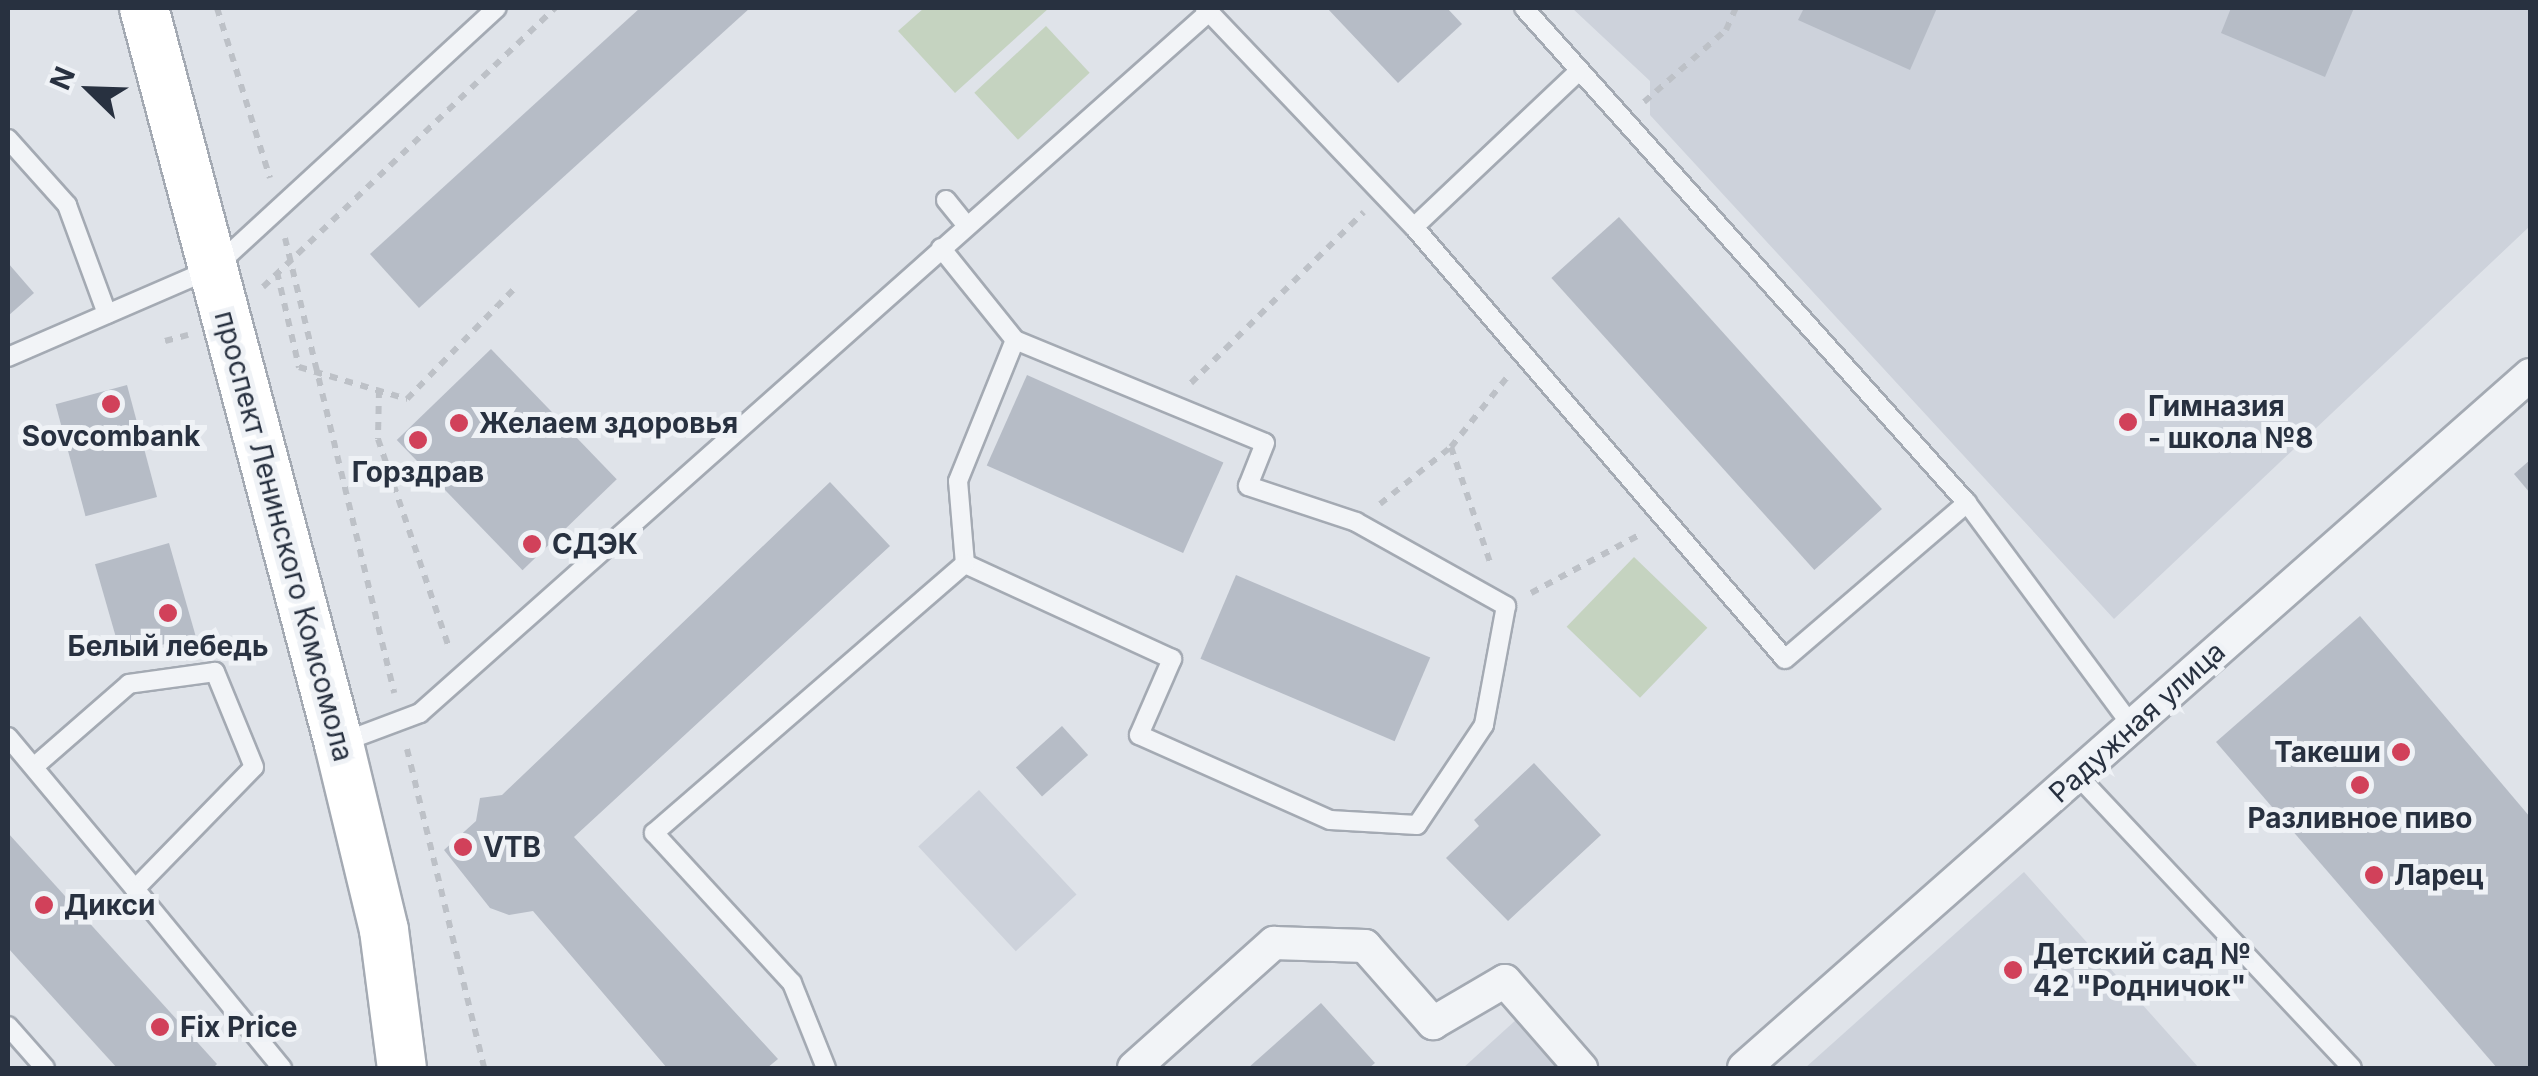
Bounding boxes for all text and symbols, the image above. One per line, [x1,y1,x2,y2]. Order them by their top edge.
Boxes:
north arrow [40,40,140,140]
text: N [43,62,82,95]
street label: проспект Ленинского Комсомола [208,307,360,765]
place label: Гимназия - школа №8 [2148,389,2314,455]
marker: Sovcombank [100,393,122,415]
place label: Желаем здоровья [479,406,738,440]
marker: Гимназия - школа №8 [2117,411,2139,433]
marker: Желаем здоровья [448,412,470,434]
place label: Sovcombank [22,419,200,453]
marker: Горздрав [407,429,429,451]
place label: Горздрав [352,455,484,489]
place label: СДЭК [552,527,638,561]
marker: СДЭК [521,533,543,555]
marker: Белый лебедь [157,602,179,624]
place label: Белый лебедь [68,629,268,663]
street label: Радужная улица [2042,634,2232,810]
place label: Такеши [2274,735,2381,769]
marker: Такеши [2390,741,2412,763]
marker: Разливное пиво [2349,774,2371,796]
place label: Разливное пиво [2248,801,2472,835]
place label: VTB [483,830,541,864]
marker: VTB [452,836,474,858]
place label: Ларец [2394,858,2484,892]
marker: Ларец [2363,864,2385,886]
place label: Дикси [64,888,155,922]
marker: Дикси [33,894,55,916]
place label: Детский сад № 42 "Родничок" [2033,937,2251,1003]
marker: Детский сад № 42 "Родничок" [2002,959,2024,981]
place label: Fix Price [180,1010,297,1044]
marker: Fix Price [149,1016,171,1038]

